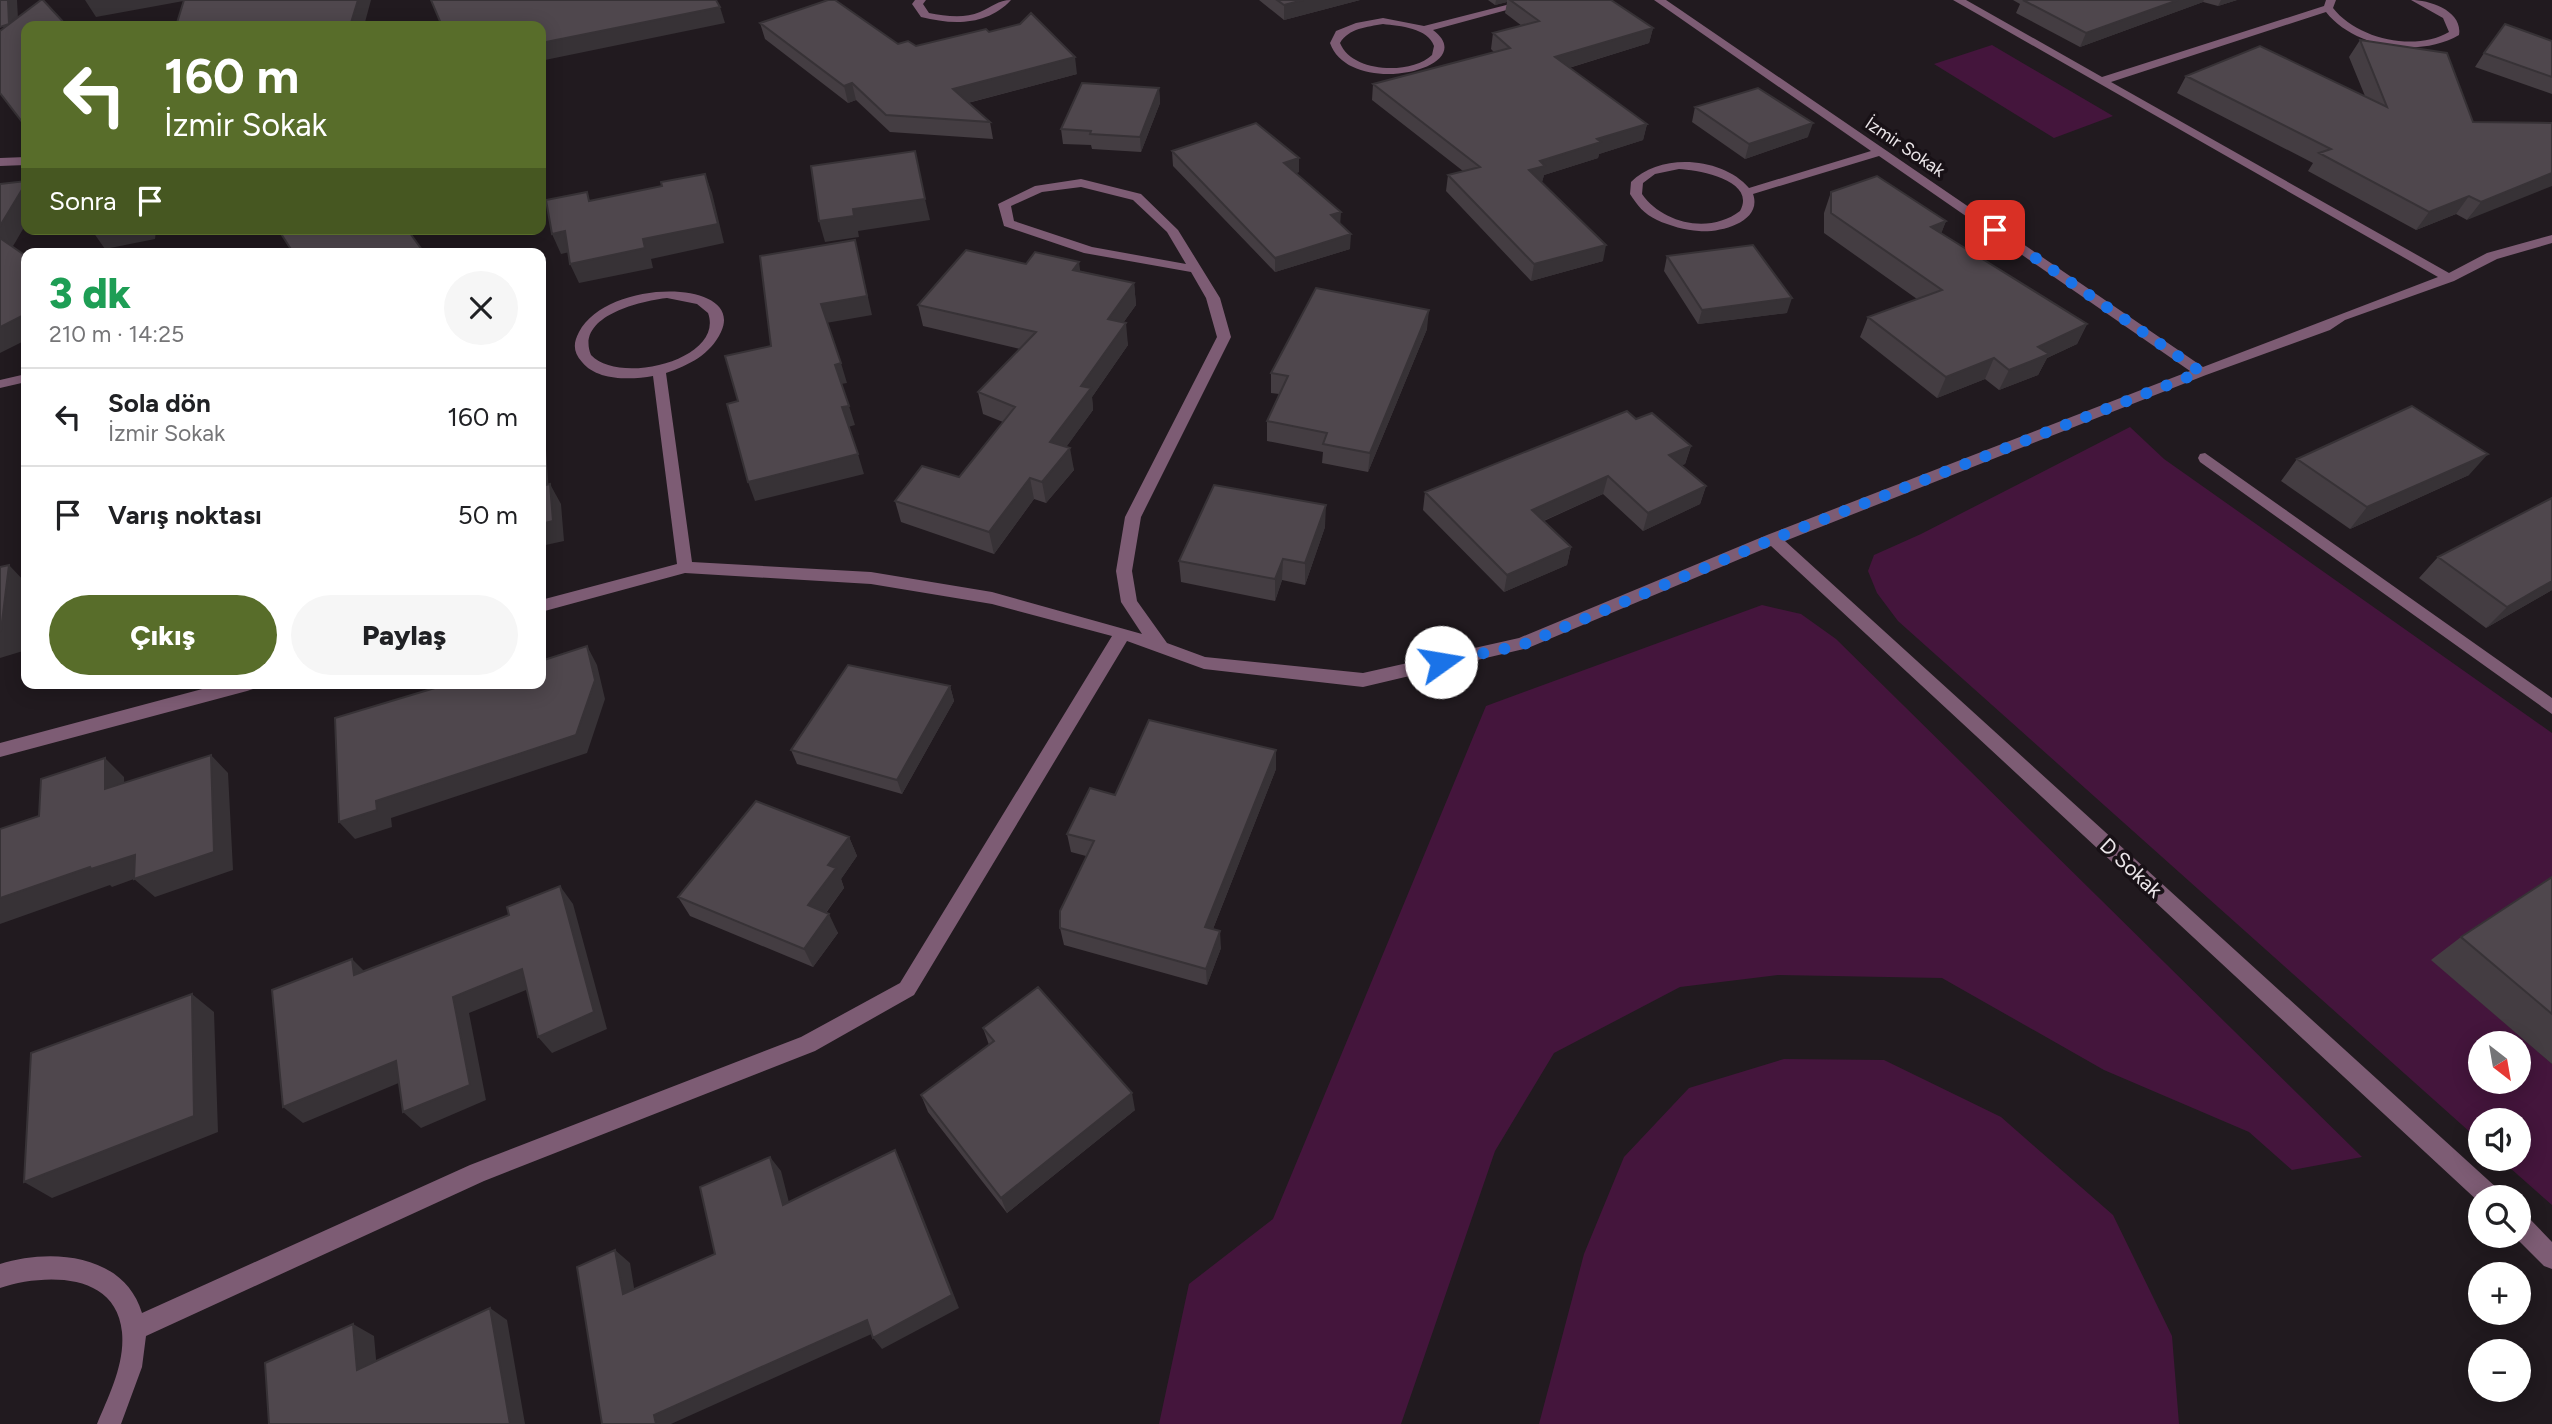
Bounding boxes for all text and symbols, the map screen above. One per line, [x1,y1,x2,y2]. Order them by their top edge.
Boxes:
text: 160 m [164,46,299,105]
icon: left [49,49,140,140]
text: İzmir Sokak [164,106,327,144]
street label: İzmir Sokak [1861,112,1949,182]
icon: arrive [131,182,169,220]
text: Sonra [49,185,117,217]
pin [1965,200,2025,260]
icon: arrive [1976,211,2014,249]
text: 3 dk [49,268,131,319]
button: close [444,271,518,345]
text: 210 m · 14:25 [49,320,184,348]
text: Sola dön [108,387,211,419]
icon: left [49,398,87,436]
text: 160 m [447,401,518,433]
text: İzmir Sokak [108,419,225,447]
icon: arrive [49,496,87,534]
text: Varış noktası [108,499,262,531]
text: 50 m [458,499,518,531]
button: Çıkış [49,595,277,675]
button: Paylaş [291,595,518,675]
position arrow [1404,625,1478,699]
street label: D Sokak [2095,833,2168,903]
north arrow [2468,1031,2530,1094]
map controls [2468,1031,2531,1402]
button: sound [2468,1108,2531,1171]
button: search [2468,1185,2531,1248]
button: + [2468,1262,2531,1325]
button: − [2468,1339,2531,1402]

